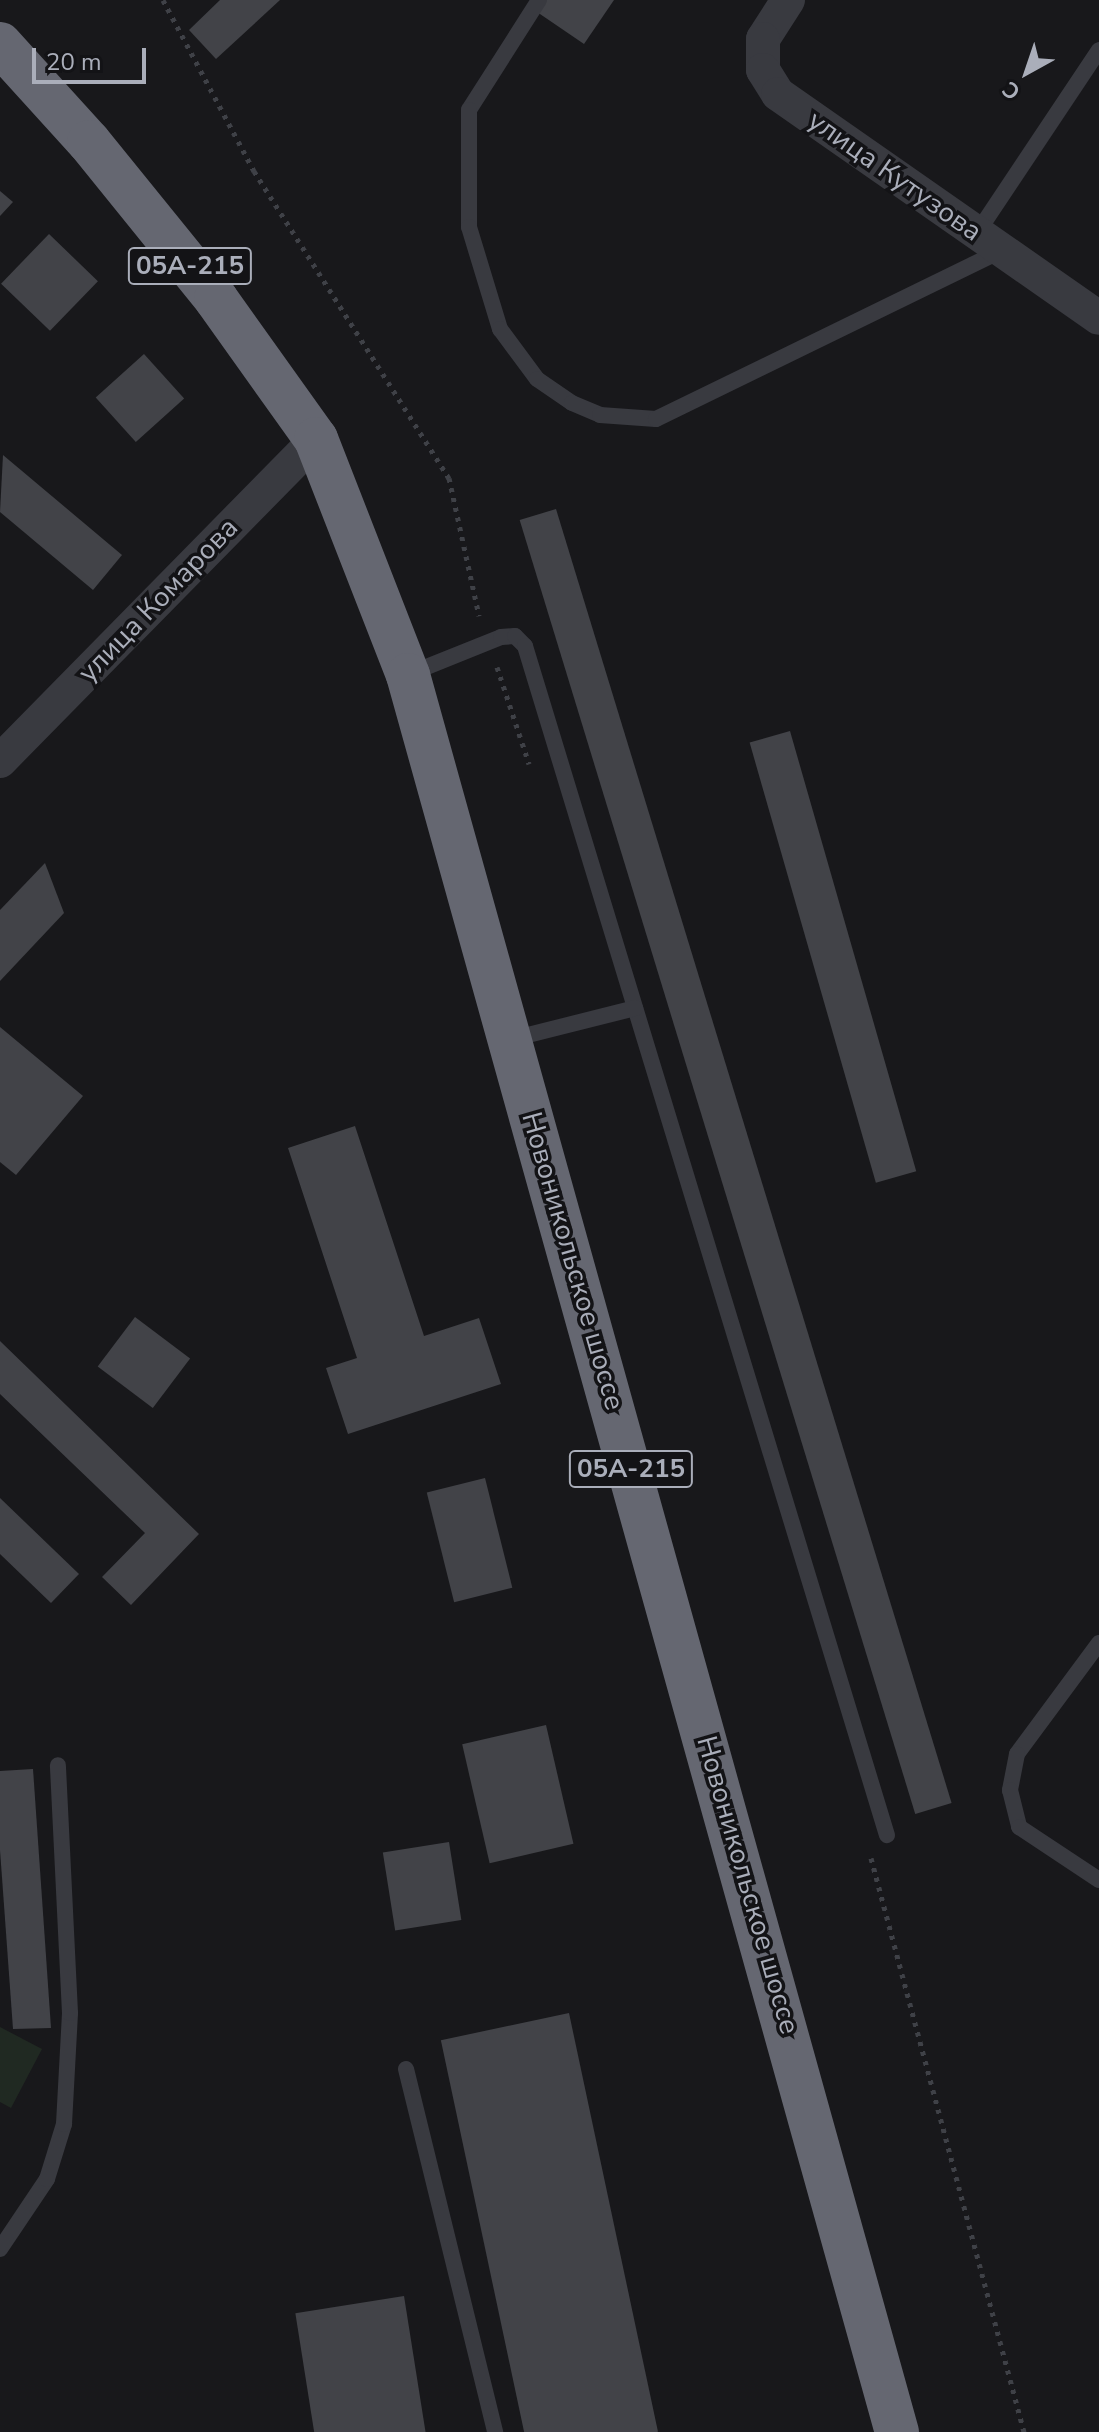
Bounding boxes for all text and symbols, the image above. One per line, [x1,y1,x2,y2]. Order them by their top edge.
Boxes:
scale bar [36,32,150,82]
north arrow [987,32,1067,112]
text: 20 m [46,46,102,78]
text: С [996,74,1027,107]
street label: улица Кутузова [802,104,988,248]
road number: 05А-215 [126,244,254,288]
street label: улица Комарова [71,511,245,689]
street label: Новоникольское шоссе [514,1108,632,1414]
road number: 05А-215 [567,1447,695,1491]
street label: Новоникольское шоссе [689,1732,807,2038]

